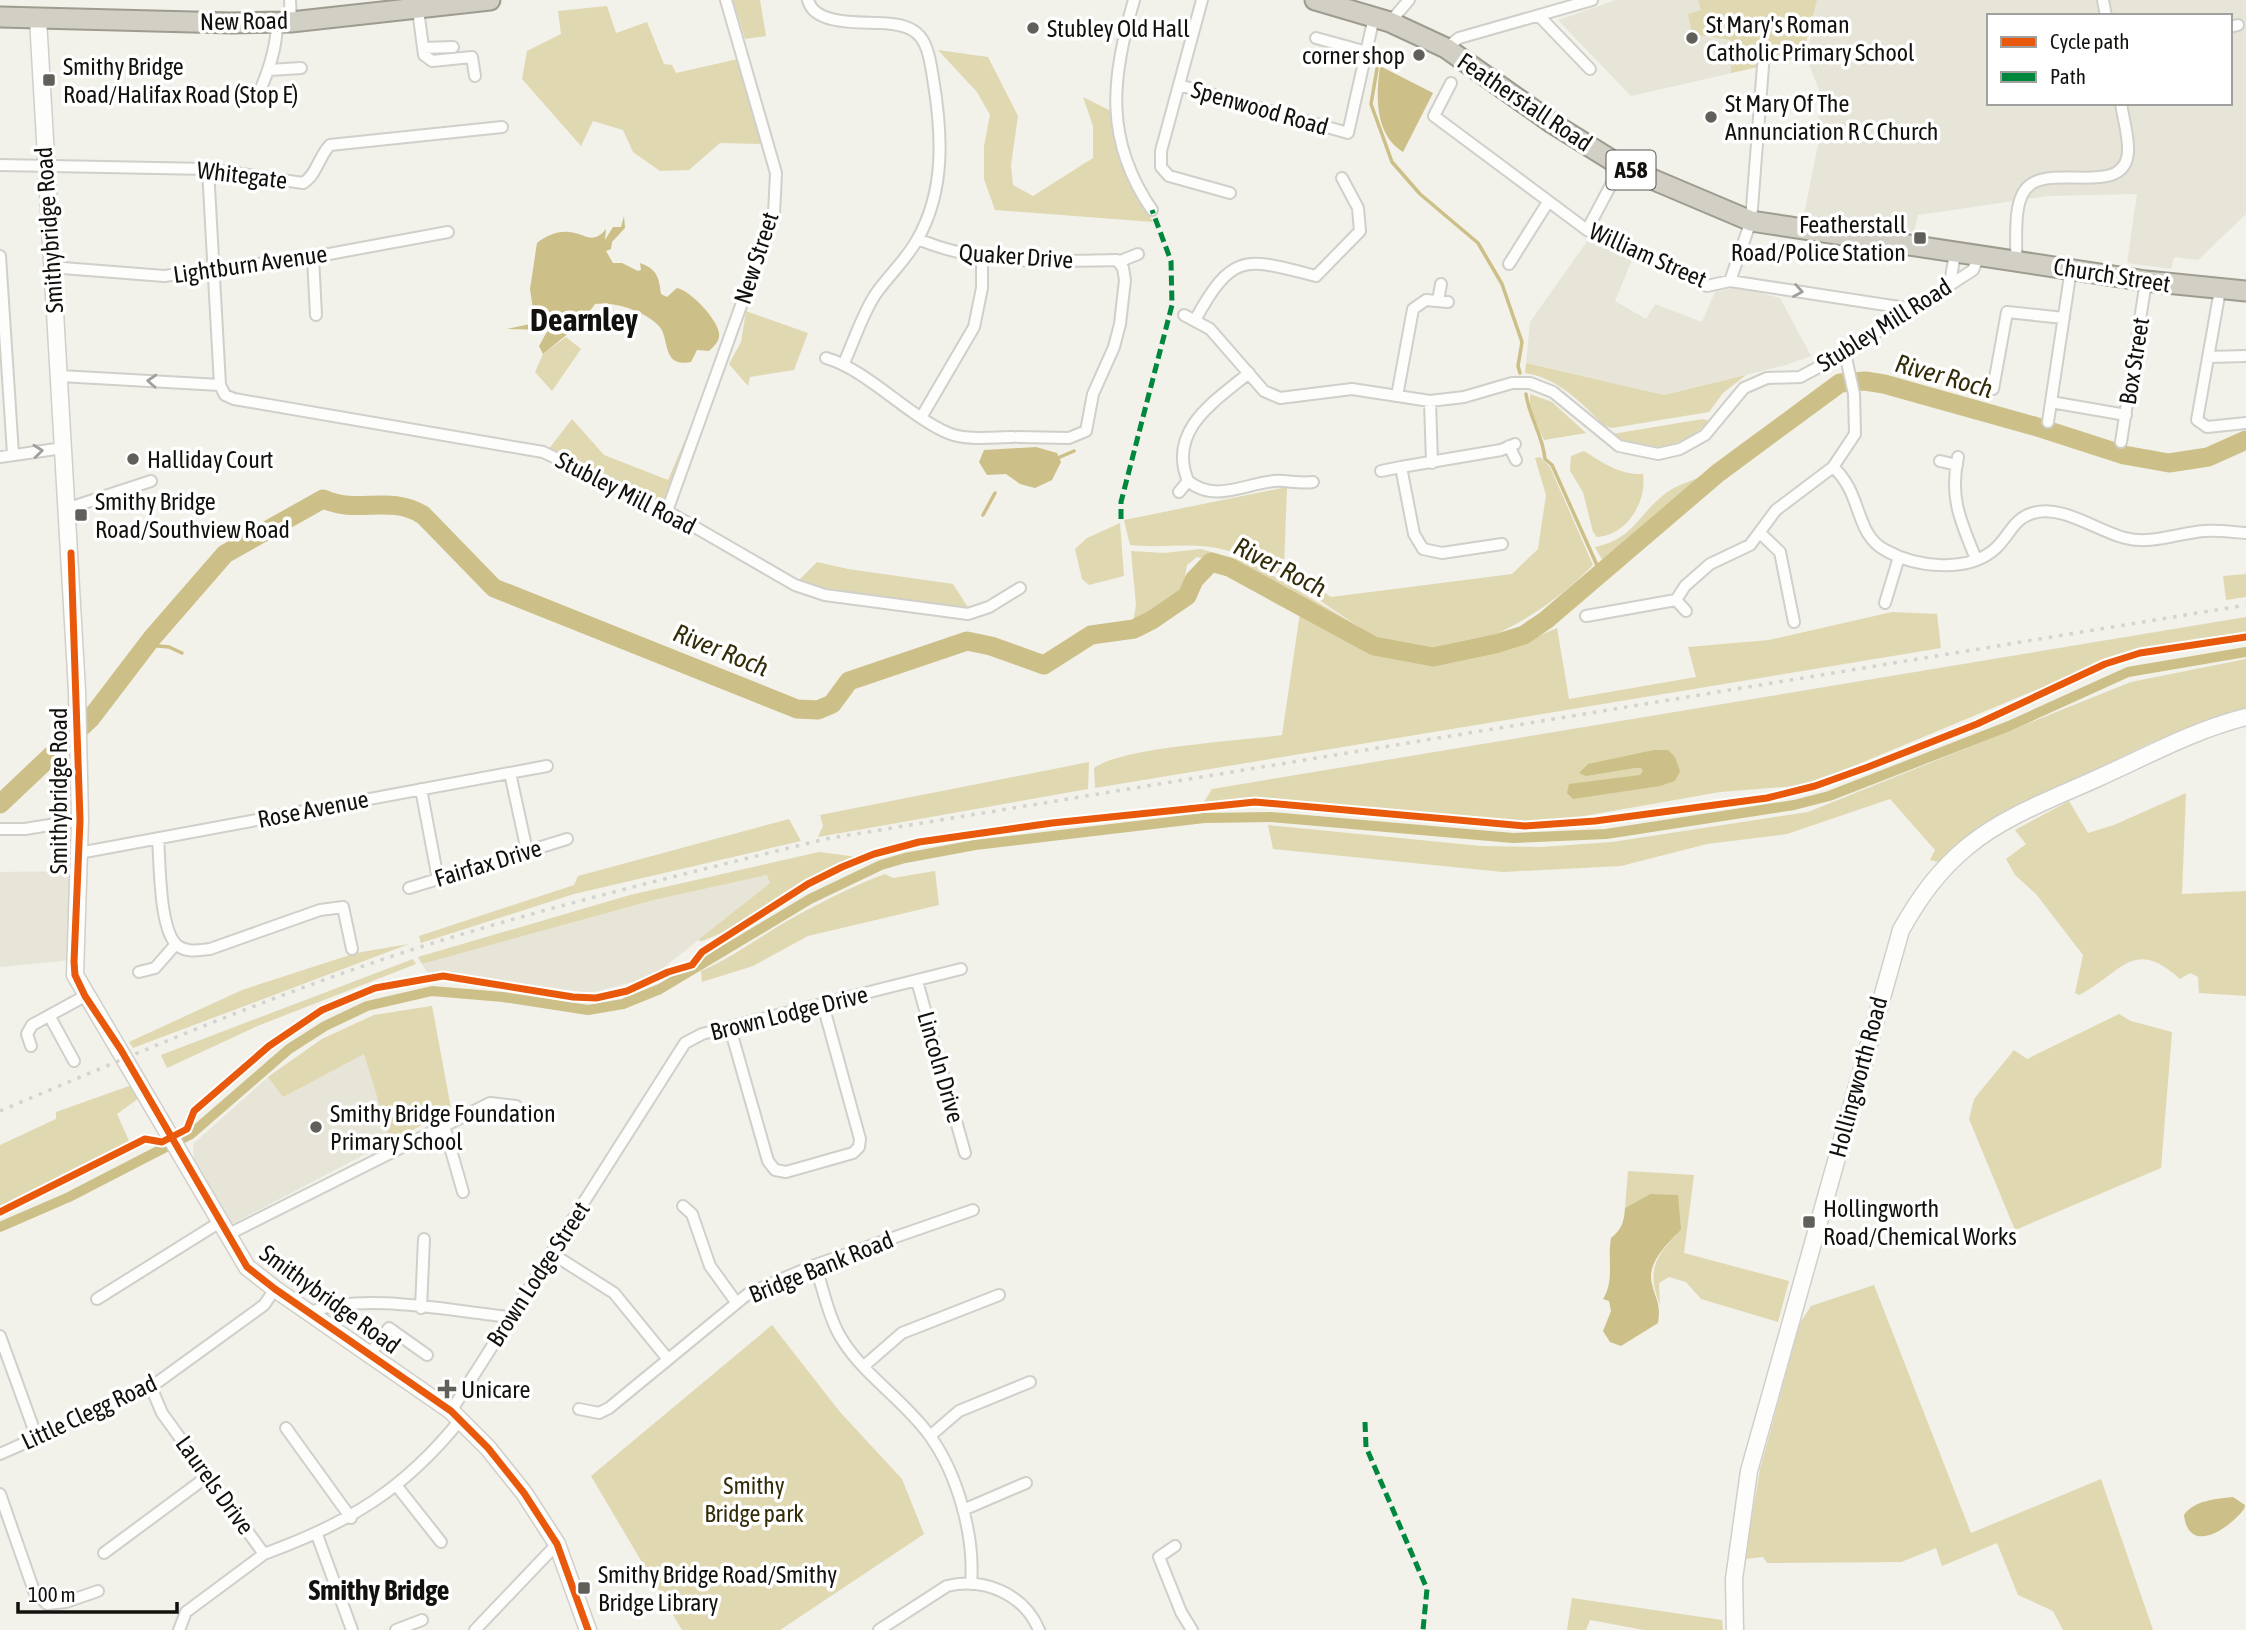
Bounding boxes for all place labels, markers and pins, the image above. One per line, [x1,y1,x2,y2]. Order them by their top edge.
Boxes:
place label: St Mary's Roman Catholic Primary School [1706,11,1915,66]
place label: Stubley Old Hall [1047,15,1190,42]
marker: Stubley Old Hall [1025,20,1041,36]
marker: St Mary's Roman Catholic Primary School [1684,30,1700,46]
place label: corner shop [1302,42,1405,69]
marker: corner shop [1411,47,1427,63]
place label: Smithy Bridge Road/Halifax Road (Stop E) [63,53,298,108]
marker: Smithy Bridge Road/Halifax Road (Stop E) [41,72,57,88]
place label: St Mary Of The Annunciation R C Church [1725,90,1938,145]
marker: St Mary Of The Annunciation R C Church [1703,109,1719,125]
place label: Featherstall Road/Police Station [1731,211,1907,266]
marker: Featherstall Road/Police Station [1912,230,1928,246]
place label: Halliday Court [147,446,274,473]
marker: Halliday Court [125,451,141,467]
place label: Smithy Bridge Road/Southview Road [95,488,290,543]
marker: Smithy Bridge Road/Southview Road [73,507,89,523]
place label: Smithy Bridge Foundation Primary School [330,1100,556,1155]
marker: Smithy Bridge Foundation Primary School [308,1119,324,1135]
place label: Hollingworth Road/Chemical Works [1823,1195,2017,1250]
marker: Hollingworth Road/Chemical Works [1801,1214,1817,1230]
place label: Unicare [461,1376,530,1403]
marker: Unicare [439,1381,455,1397]
place label: Smithy Bridge Road/Smithy Bridge Library [598,1561,837,1616]
marker: Smithy Bridge Road/Smithy Bridge Library [576,1580,592,1596]

